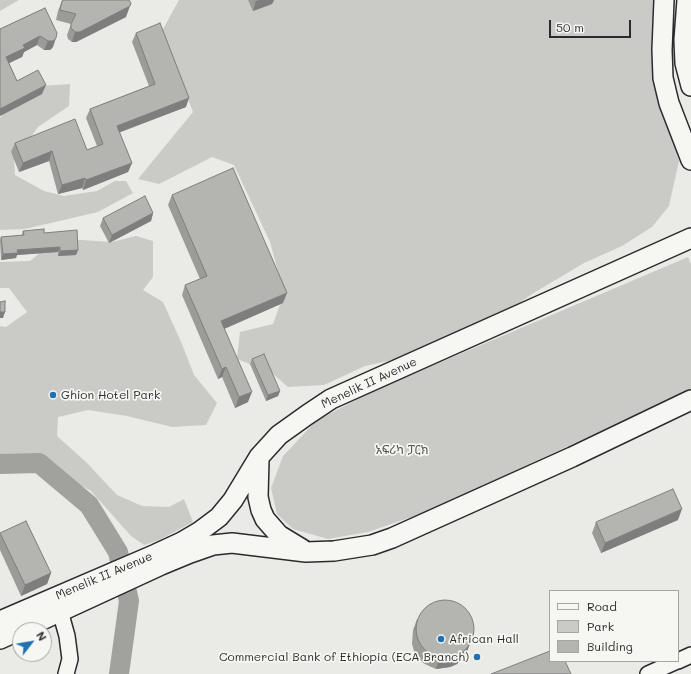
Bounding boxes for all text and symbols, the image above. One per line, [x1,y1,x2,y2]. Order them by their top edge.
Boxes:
scale bar [551,12,633,38]
text: 50 m [556,19,584,35]
street label: Menelik II Avenue [319,355,419,411]
place label: Ghion Hotel Park [61,388,160,402]
marker: Ghion Hotel Park [48,390,58,400]
park label: አፍሪካ ፓርክ [375,443,429,457]
street label: Menelik II Avenue [53,549,155,603]
legend [549,590,679,662]
text: Road [587,598,617,614]
text: Park [587,618,614,634]
north arrow [12,622,52,662]
text: N [33,629,50,644]
place label: African Hall [449,632,519,646]
marker: African Hall [436,634,446,644]
text: Building [587,638,633,654]
place label: Commercial Bank of Ethiopia (ECA Branch) [219,650,469,664]
marker: Commercial Bank of Ethiopia (ECA Branch) [472,652,482,662]

